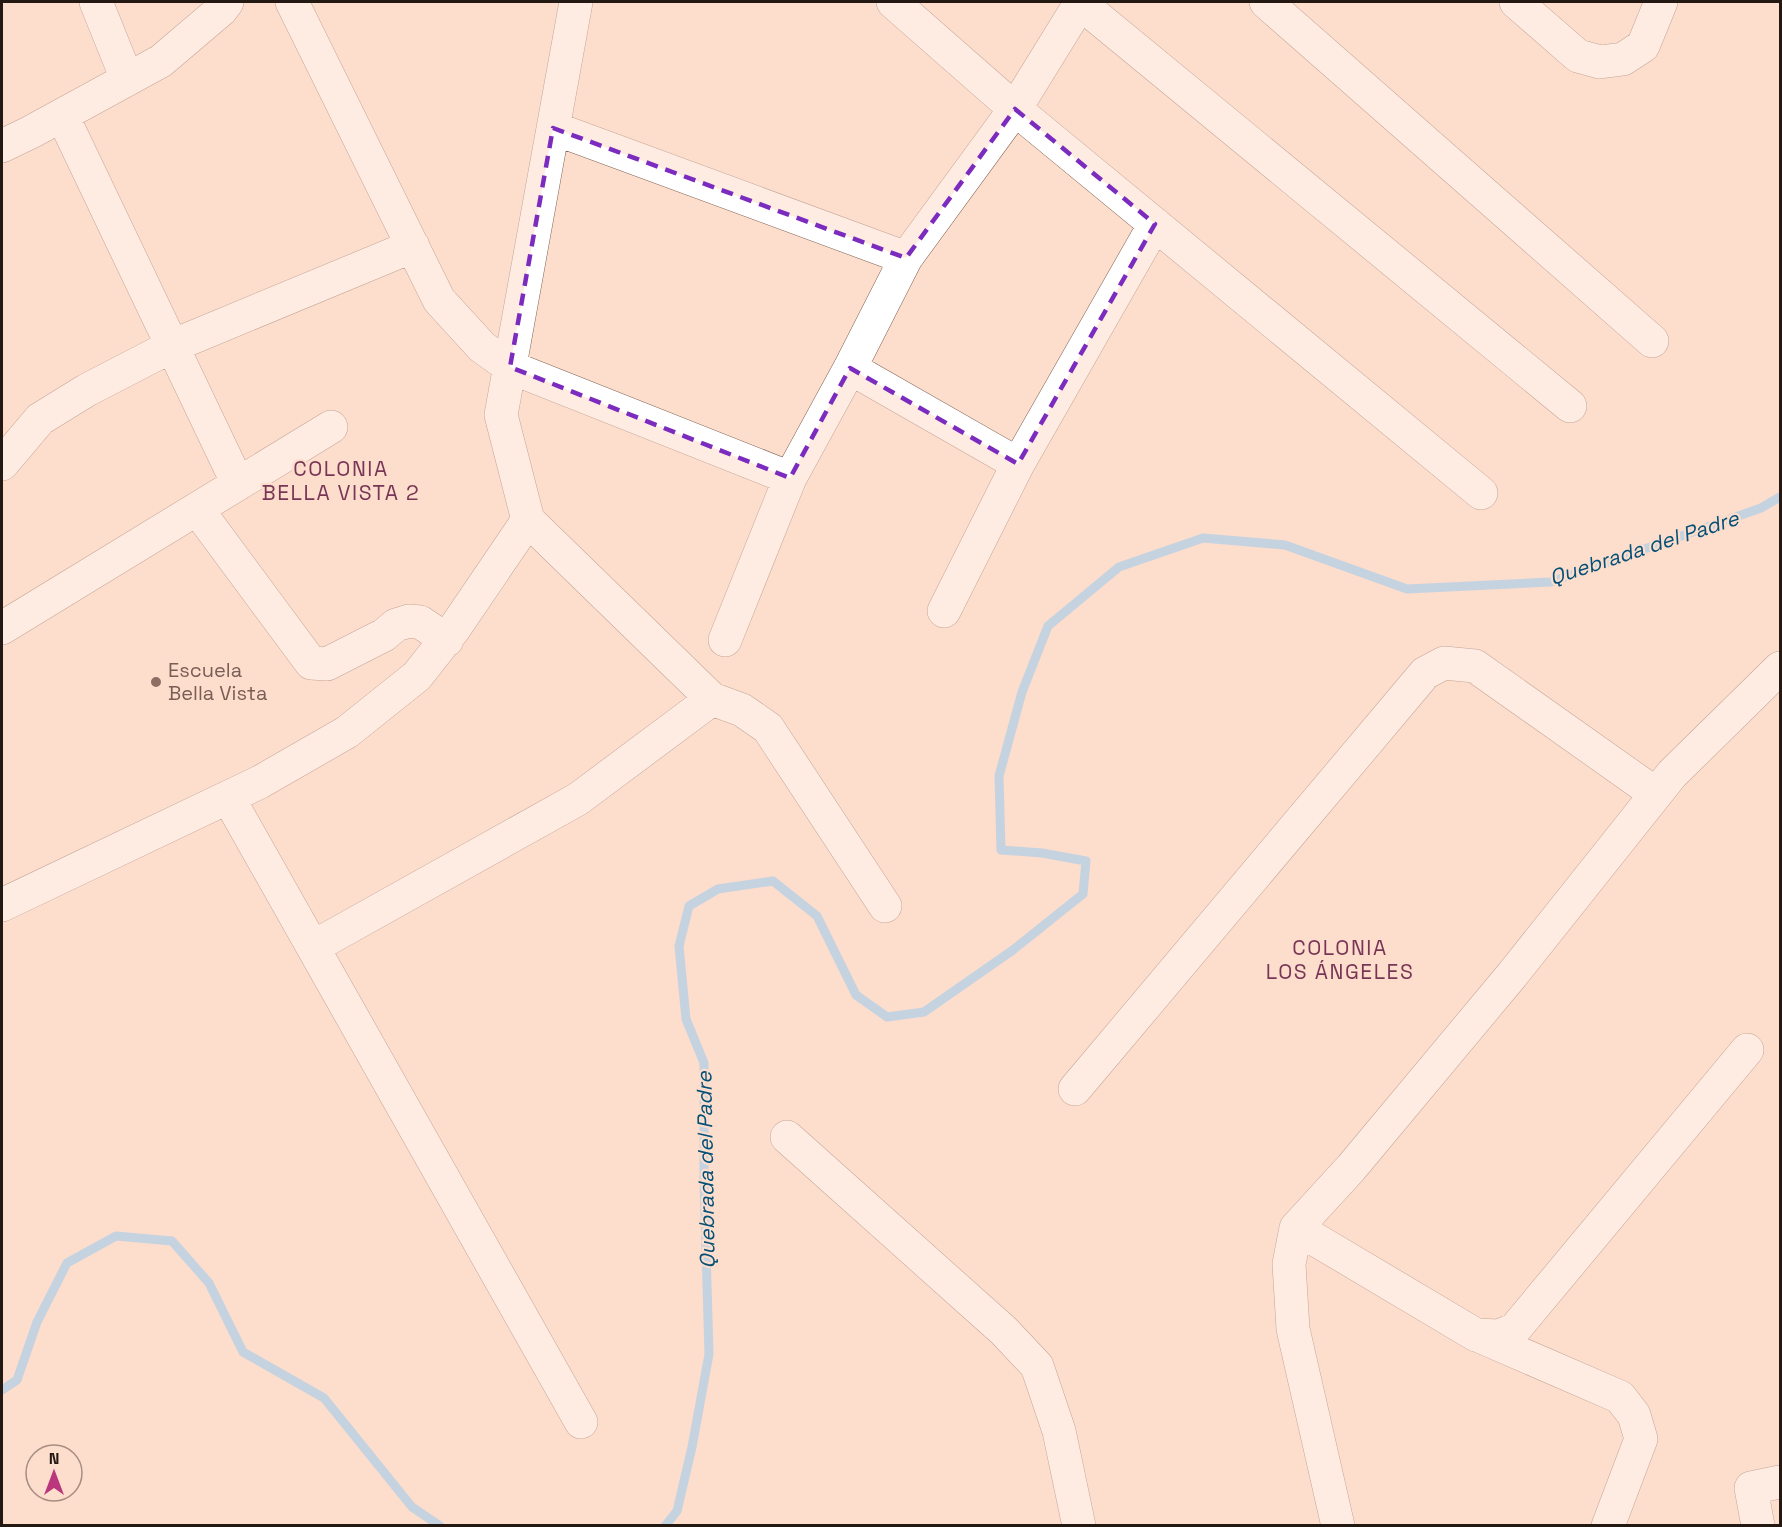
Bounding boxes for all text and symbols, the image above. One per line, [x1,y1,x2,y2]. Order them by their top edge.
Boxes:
district label: COLONIA BELLA VISTA 2 [262,455,420,506]
water label: Quebrada del Padre [1546,504,1743,591]
place label: Escuela Bella Vista [168,657,267,706]
marker: Escuela Bella Vista [149,675,163,689]
district label: COLONIA LOS ÁNGELES [1266,934,1414,985]
water label: Quebrada del Padre [690,1070,721,1269]
north arrow [24,1443,84,1503]
text: N [49,1448,59,1469]

